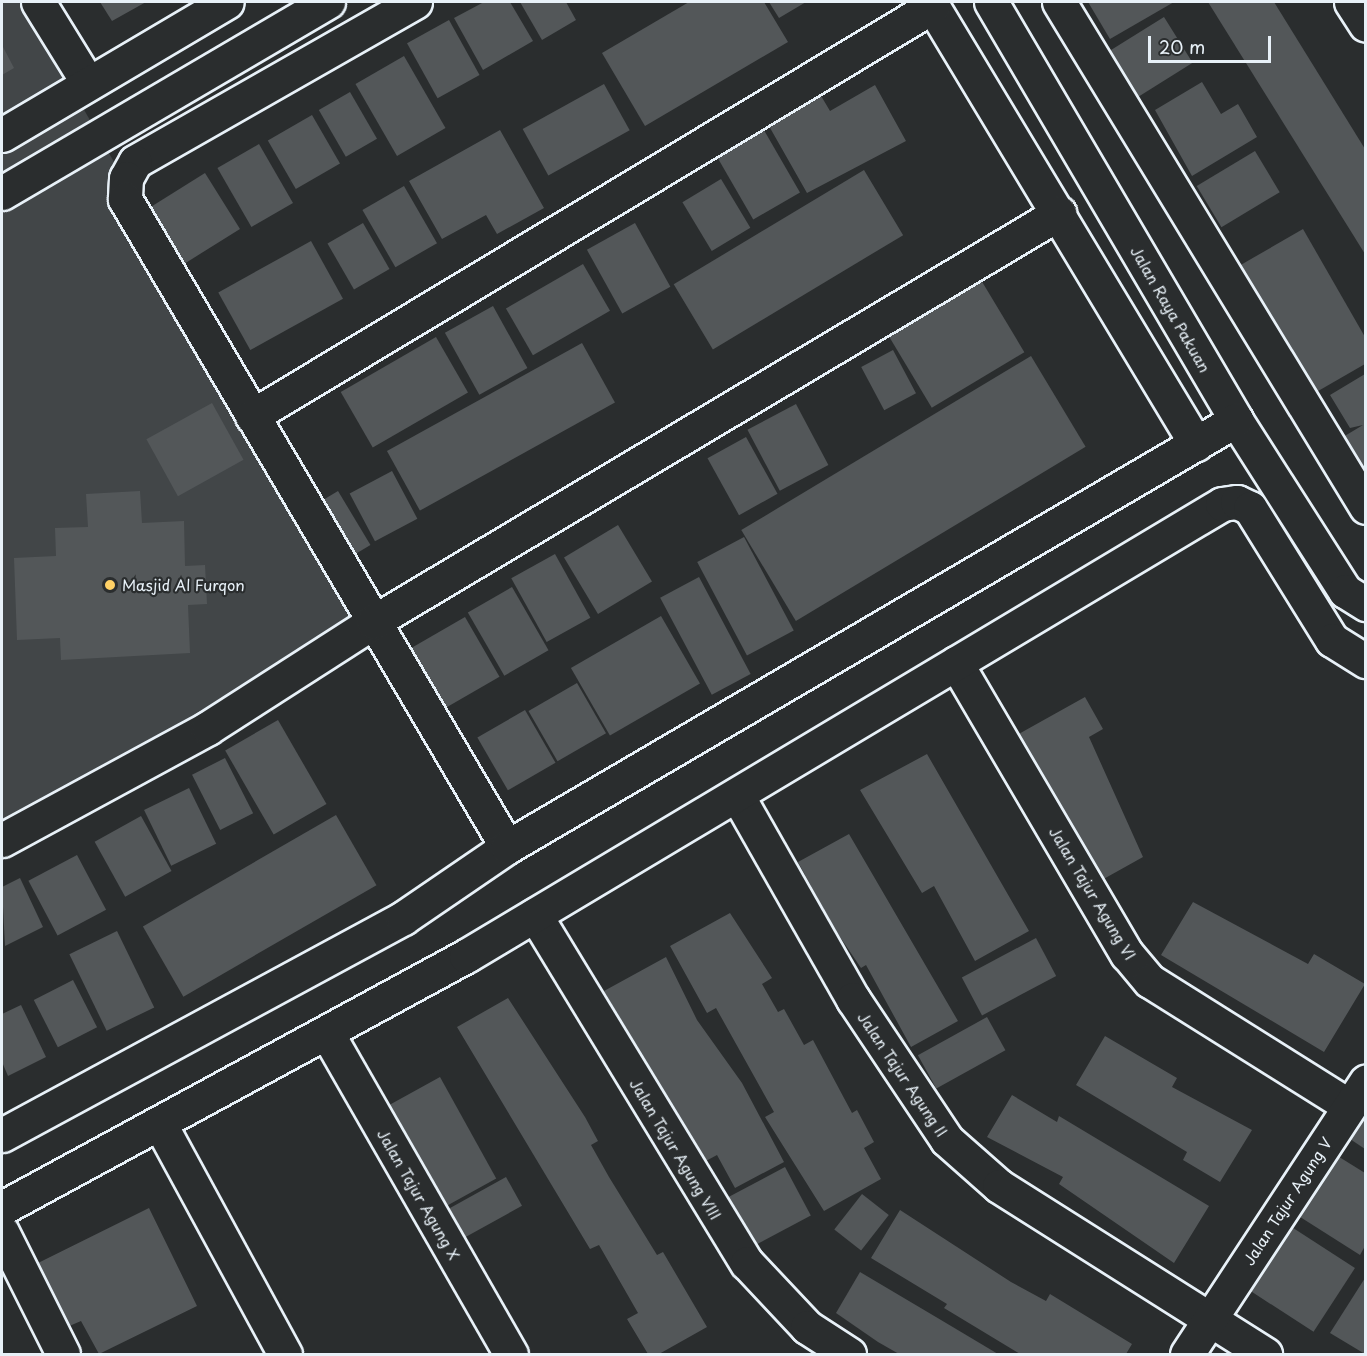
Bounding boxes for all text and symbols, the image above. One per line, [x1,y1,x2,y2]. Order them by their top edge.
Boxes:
scale bar [1151,24,1274,62]
text: 20 m [1159,33,1205,60]
street label: Jalan Raya Pakuan [1128,243,1214,375]
place label: Masjid Al Furqon [122,576,245,594]
marker: Masjid Al Furqon [103,578,117,592]
street label: Jalan Tajur Agung VI [1046,822,1140,964]
street label: Jalan Tajur Agung II [854,1008,952,1140]
street label: Jalan Tajur Agung VIII [626,1075,726,1223]
street label: Jalan Tajur Agung X [374,1125,464,1263]
street label: Jalan Tajur Agung V [1239,1134,1335,1268]

